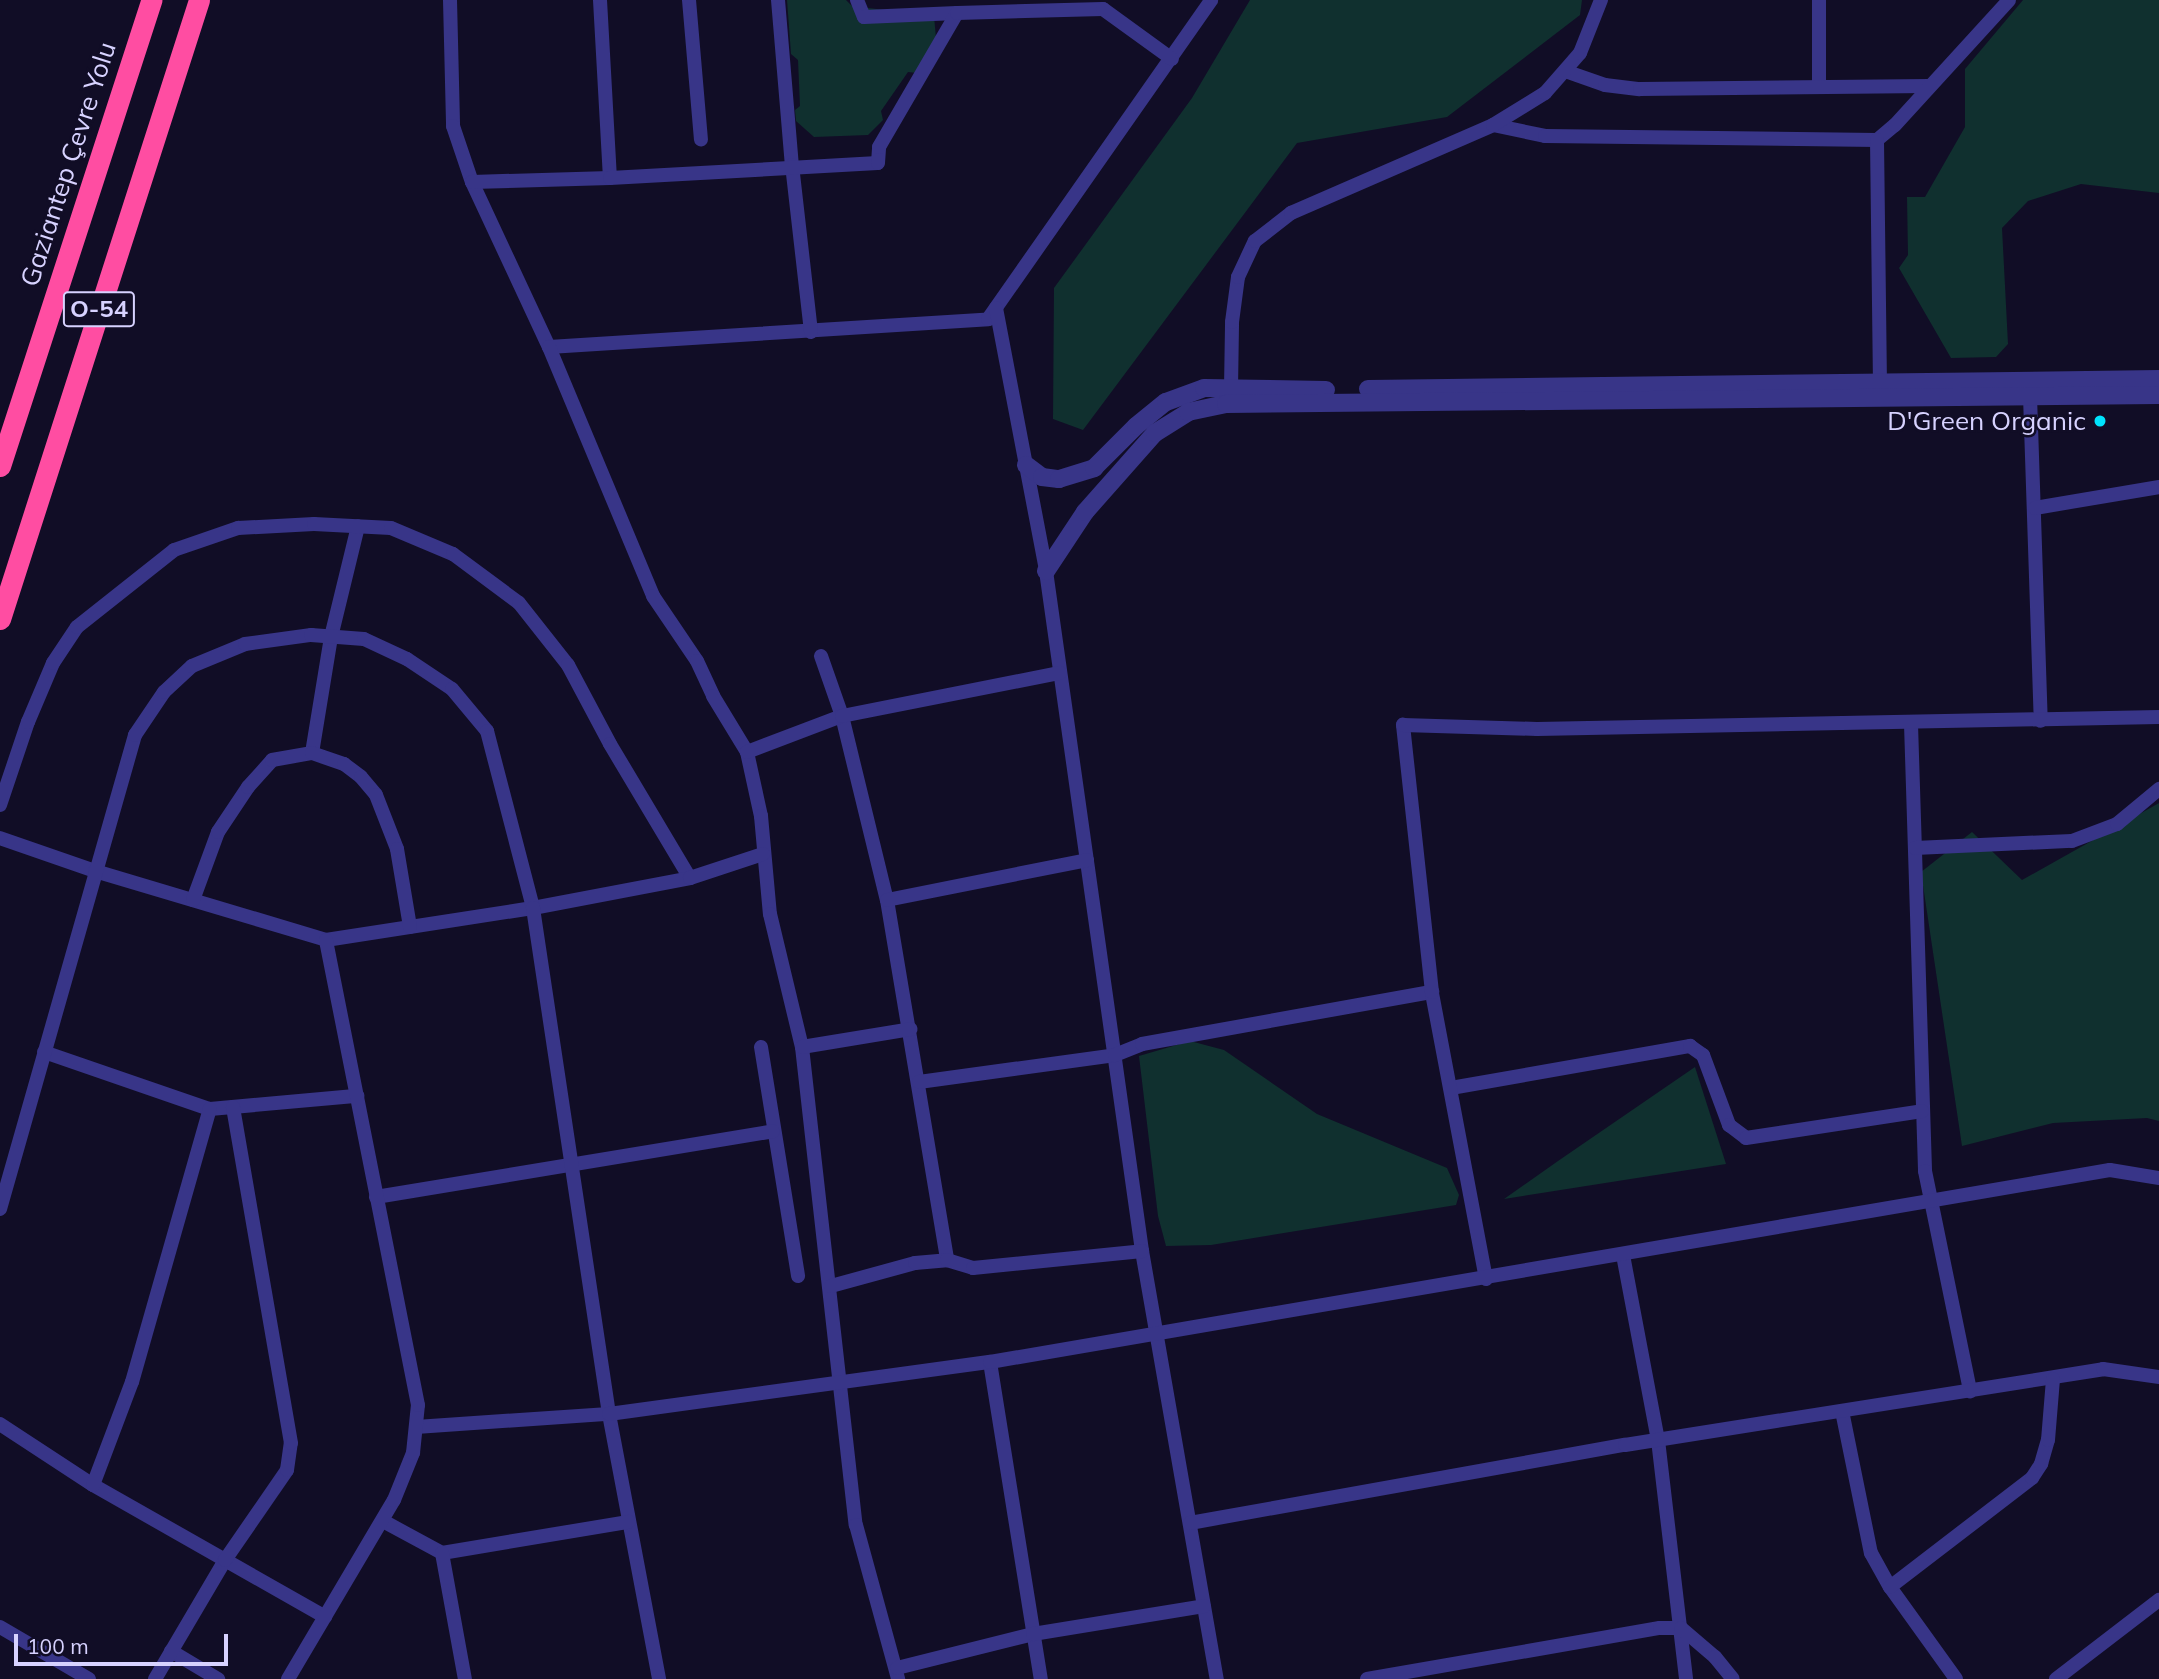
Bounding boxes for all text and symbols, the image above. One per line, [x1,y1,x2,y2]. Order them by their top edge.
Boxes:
street label: Gaziantep Çevre Yolu [14,38,122,290]
road number: O-54 [62,288,136,330]
place label: D'Green Organic [1887,405,2086,437]
marker: D'Green Organic [2092,413,2108,429]
scale bar [18,1620,231,1664]
text: 100 m [27,1633,89,1659]

